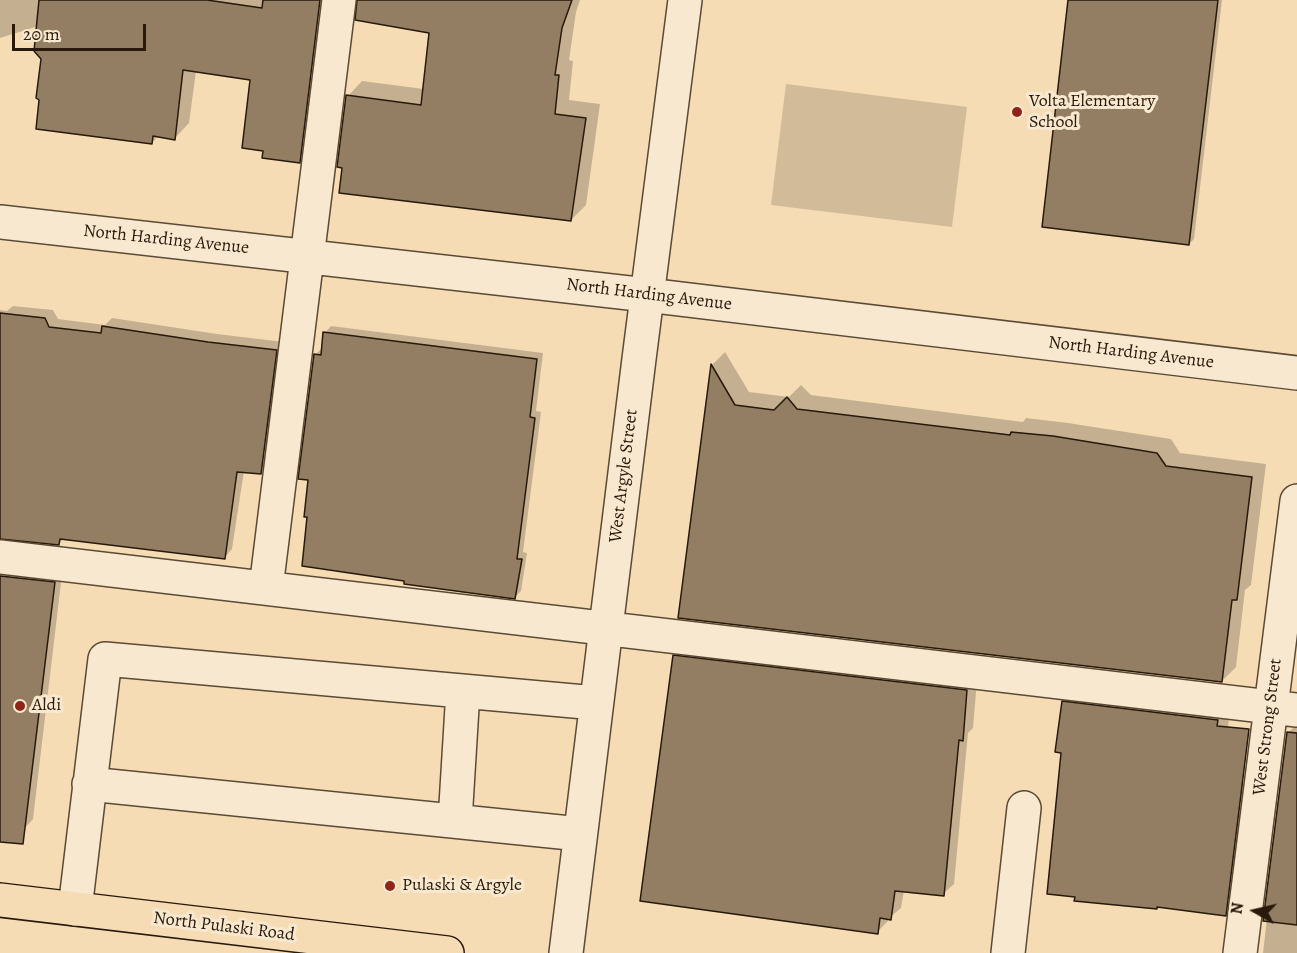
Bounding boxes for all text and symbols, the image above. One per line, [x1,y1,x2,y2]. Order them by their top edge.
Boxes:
scale bar [15,12,148,50]
text: 20 m [23,22,60,46]
place label: Volta Elementary School [1029,91,1155,134]
marker: Volta Elementary School [1010,105,1024,119]
street label: North Harding Avenue [82,221,250,259]
street label: North Harding Avenue [565,274,733,316]
street label: North Harding Avenue [1047,332,1215,374]
street label: West Argyle Street [605,408,643,544]
street label: West Strong Street [1249,657,1287,797]
place label: Aldi [32,695,61,717]
marker: Aldi [13,699,27,713]
place label: Pulaski & Argyle [402,875,522,897]
marker: Pulaski & Argyle [383,879,397,893]
north arrow [1225,881,1285,941]
text: N [1225,901,1249,916]
street label: North Pulaski Road [152,908,296,946]

